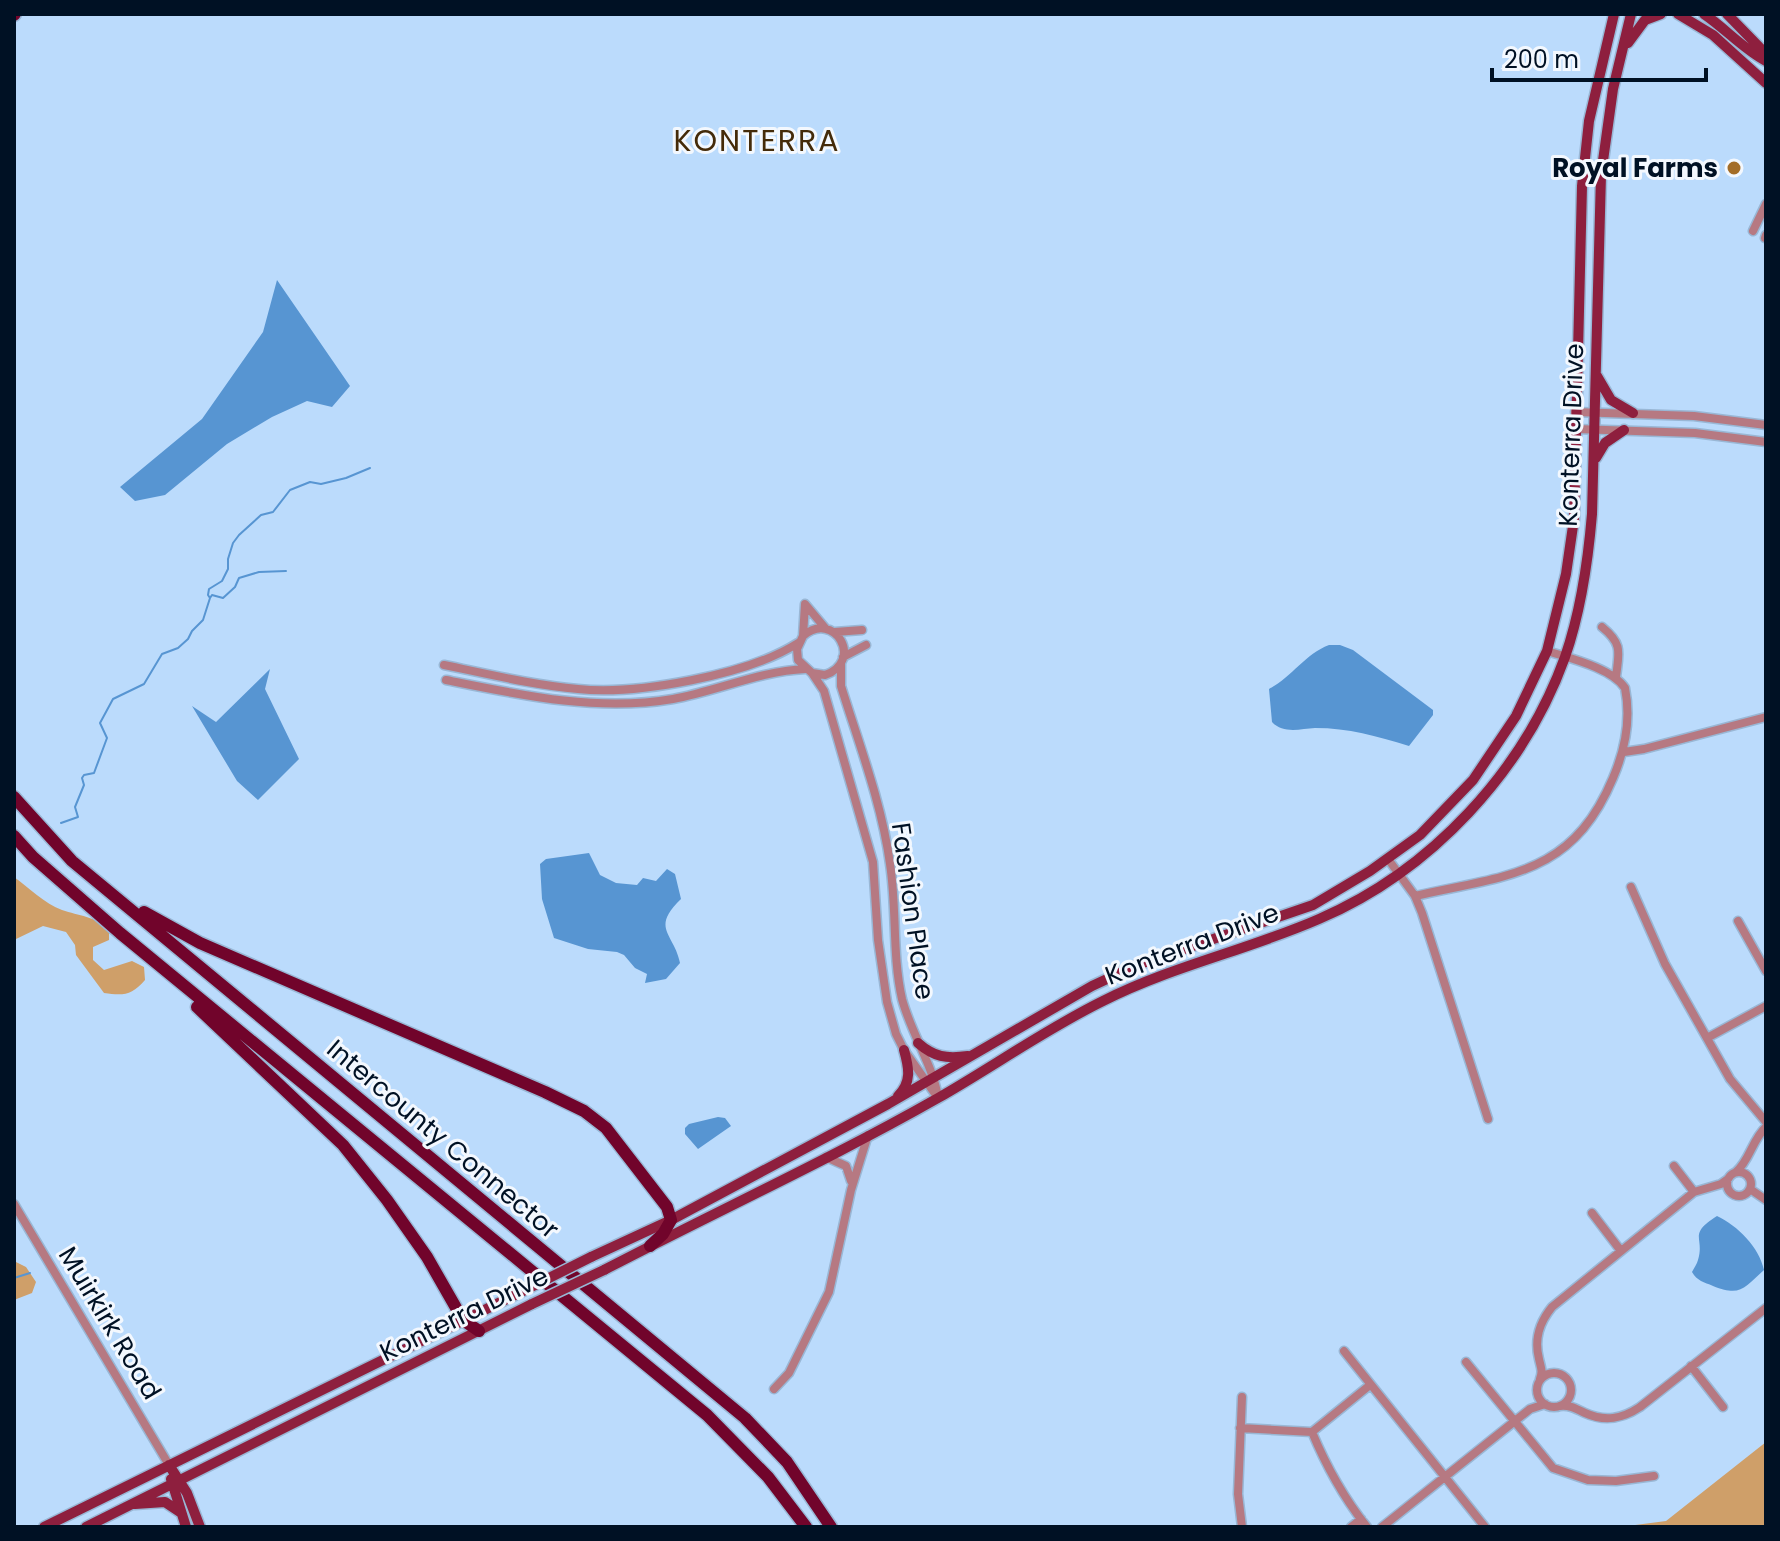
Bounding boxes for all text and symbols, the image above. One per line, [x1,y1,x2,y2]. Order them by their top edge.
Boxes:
scale bar [1492,32,1706,82]
text: 200 m [1504,43,1579,76]
district label: KONTERRA [674,119,840,162]
place label: Royal Farms [1552,150,1718,186]
marker: Royal Farms [1725,159,1743,177]
street label: Konterra Drive [1550,343,1592,527]
street label: Fashion Place [883,820,943,1002]
street label: Konterra Drive [1100,894,1284,994]
street label: Intercounty Connector [319,1031,567,1247]
street label: Muirkirk Road [50,1240,170,1406]
street label: Konterra Drive [374,1258,554,1370]

